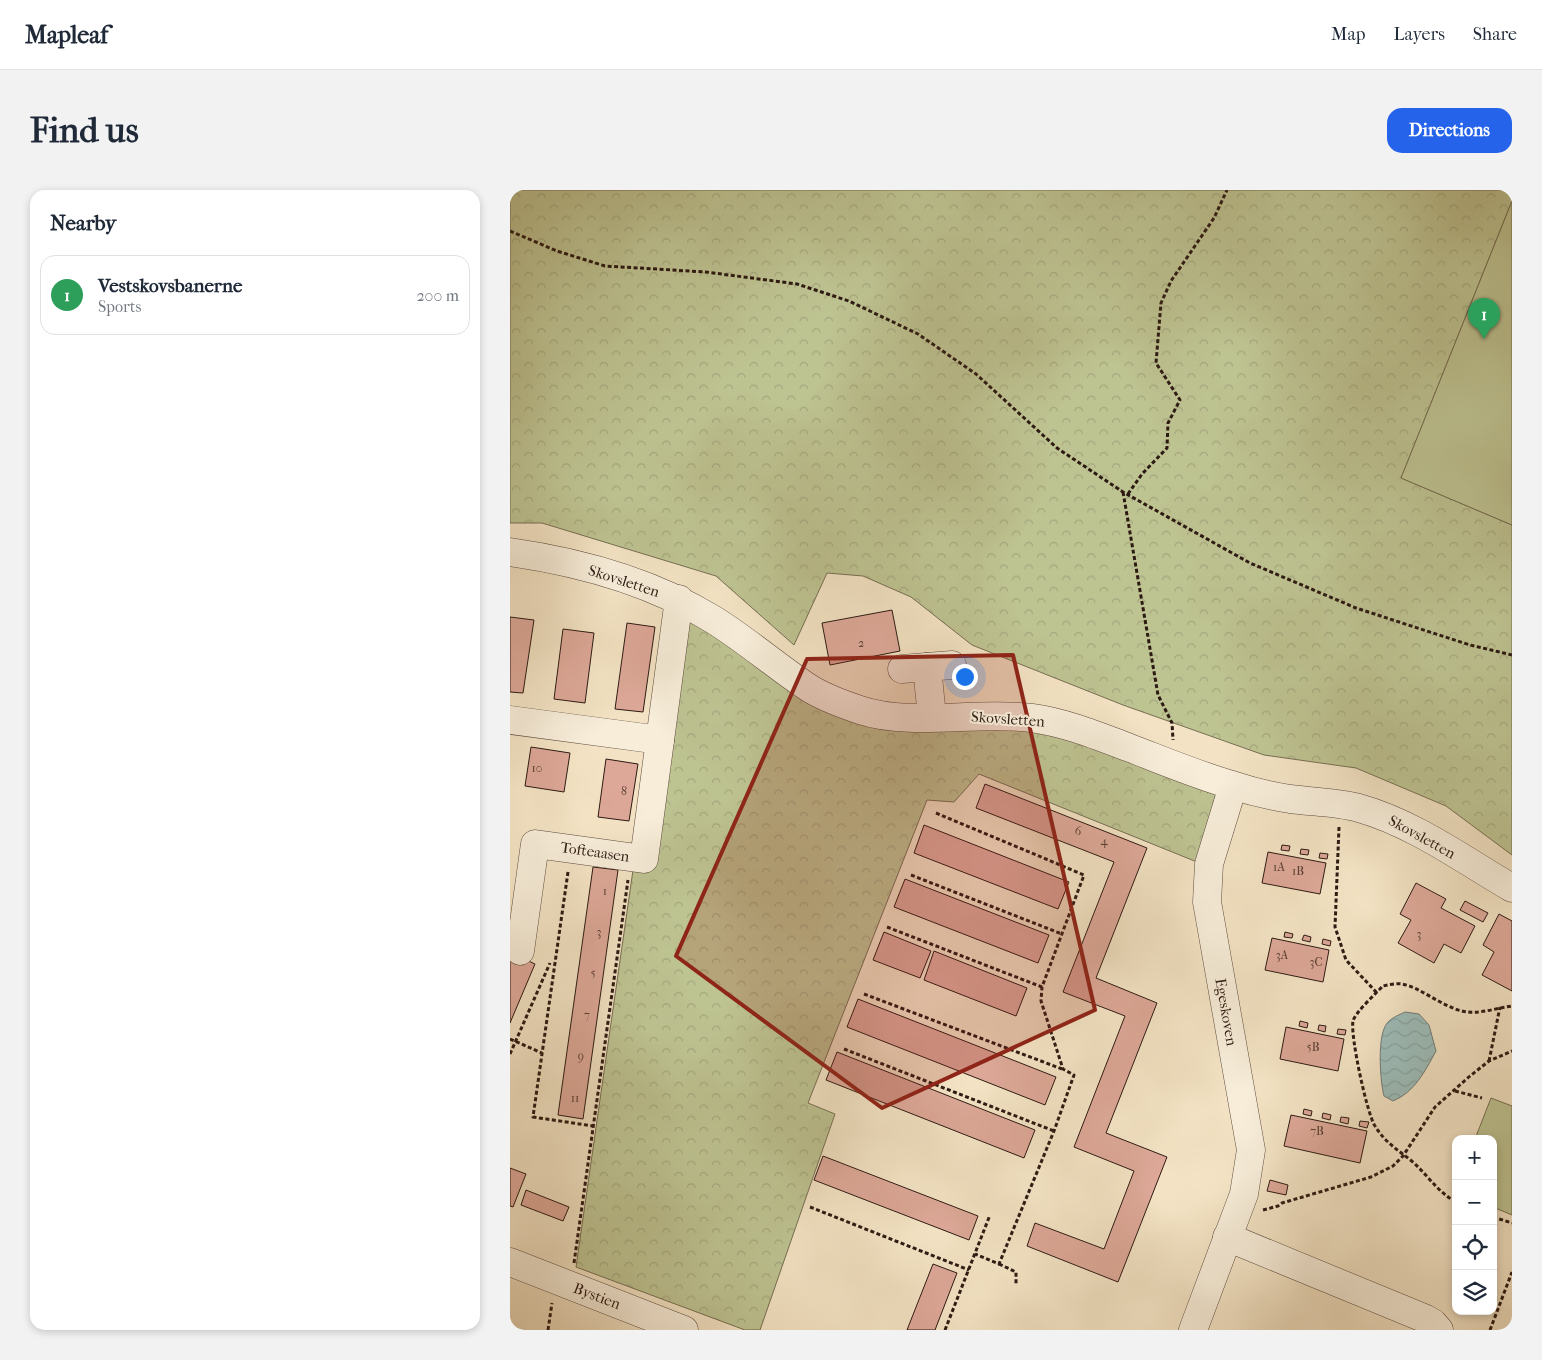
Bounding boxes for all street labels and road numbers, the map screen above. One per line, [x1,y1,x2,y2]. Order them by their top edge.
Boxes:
street label: Skovsletten [586,561,662,601]
street label: Skovsletten [971,707,1046,731]
street label: Skovsletten [1385,811,1459,863]
street label: Tofteaasen [559,838,631,866]
street label: Egeskoven [1211,977,1241,1047]
street label: Bystien [571,1279,623,1313]

